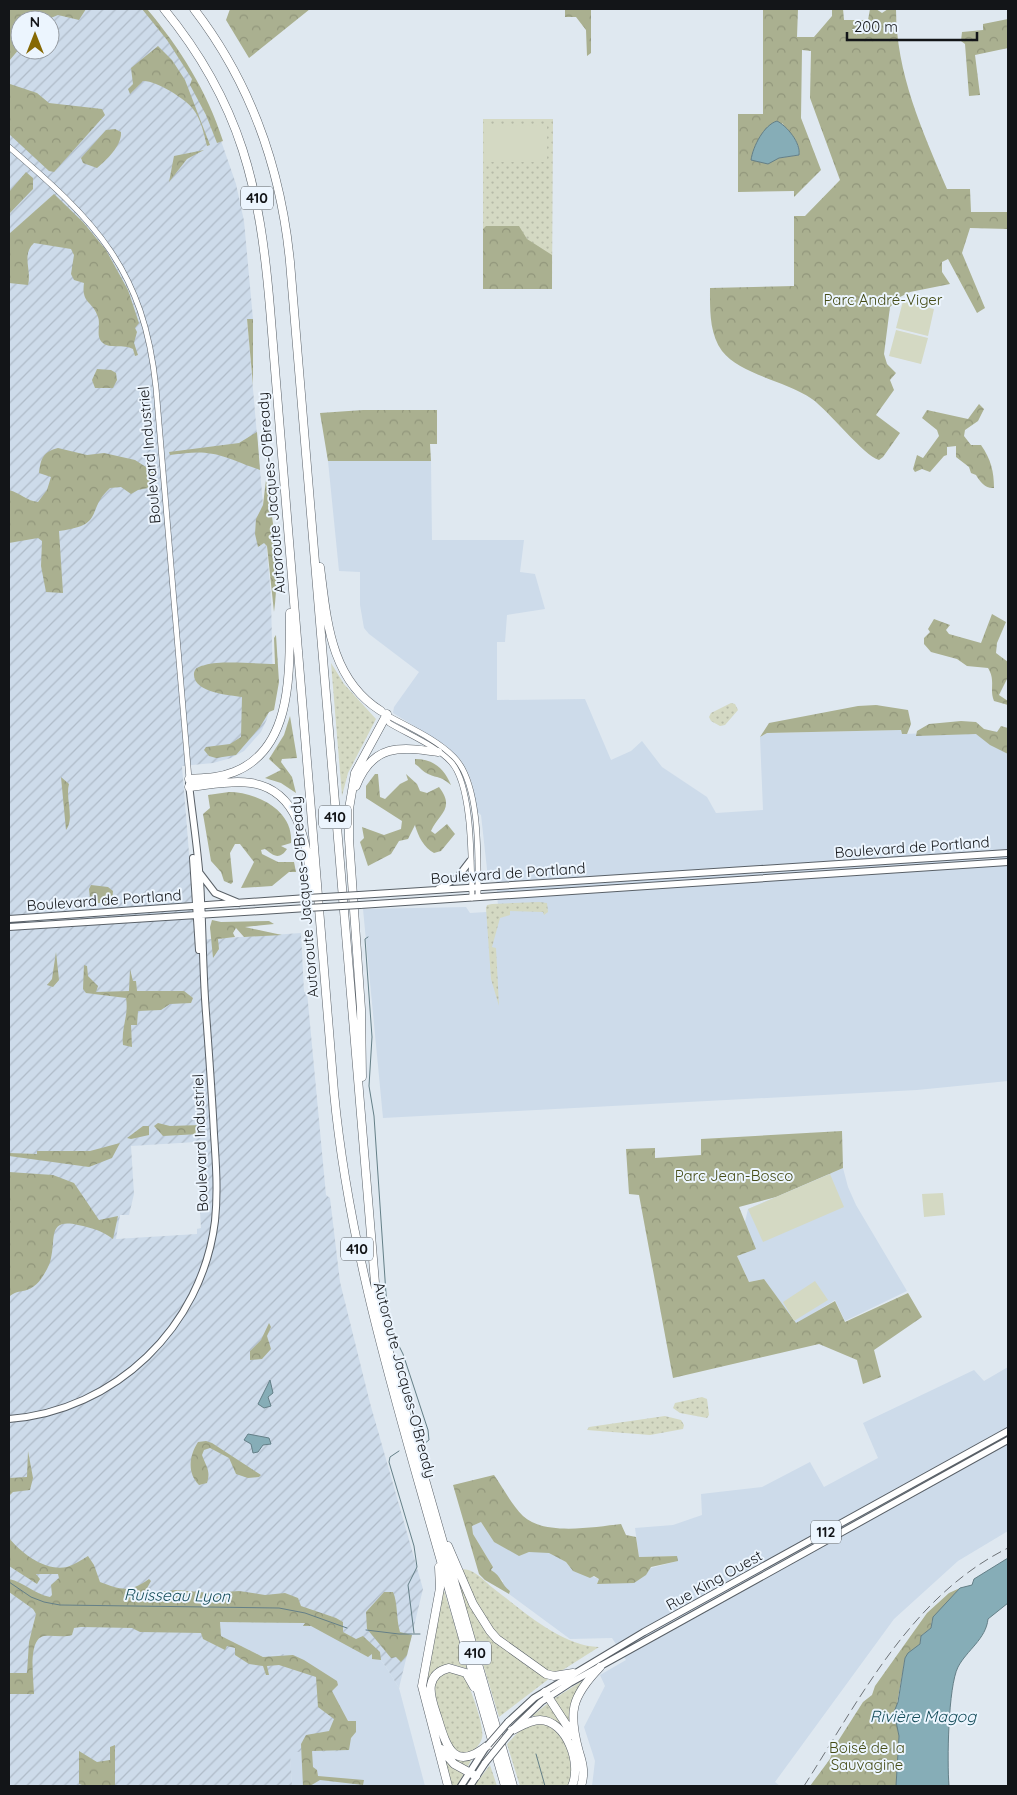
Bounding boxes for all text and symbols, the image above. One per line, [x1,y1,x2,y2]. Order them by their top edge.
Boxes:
north arrow [10,10,60,60]
scale bar [847,10,977,42]
text: N [30,13,40,31]
text: 200 m [854,17,898,36]
road number: 410 [241,187,273,210]
park label: Parc André-Viger [824,290,943,309]
street label: Boulevard Industriel [134,385,164,525]
street label: Autoroute Jacques-O'Bready [253,392,289,594]
street label: Autoroute Jacques-O'Bready [286,796,322,998]
road number: 410 [319,806,351,829]
street label: Boulevard de Portland [834,832,990,862]
street label: Boulevard de Portland [430,858,586,888]
street label: Boulevard de Portland [26,885,182,915]
street label: Boulevard Industriel [188,1074,212,1212]
park label: Parc Jean-Bosco [675,1166,793,1185]
road number: 410 [341,1238,373,1260]
street label: Autoroute Jacques-O'Bready [370,1280,440,1480]
road number: 112 [811,1520,841,1544]
street label: Rue King Ouest [663,1546,765,1614]
water label: Ruisseau Lyon [124,1584,231,1606]
road number: 410 [459,1642,491,1665]
water label: Rivière Magog [870,1706,977,1726]
park label: Boisé de la Sauvagine [829,1738,905,1774]

